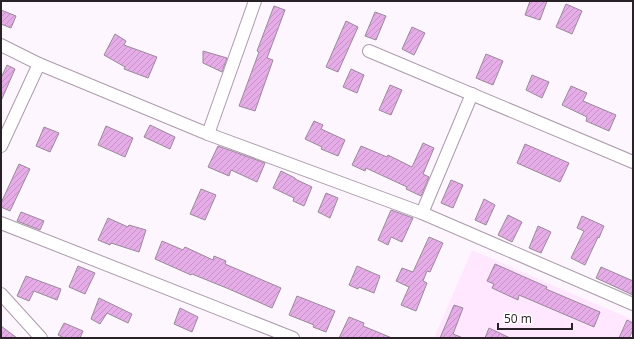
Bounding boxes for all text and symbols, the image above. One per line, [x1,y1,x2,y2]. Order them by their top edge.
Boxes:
scale bar [498,305,572,331]
text: 50 m [504,310,532,327]

